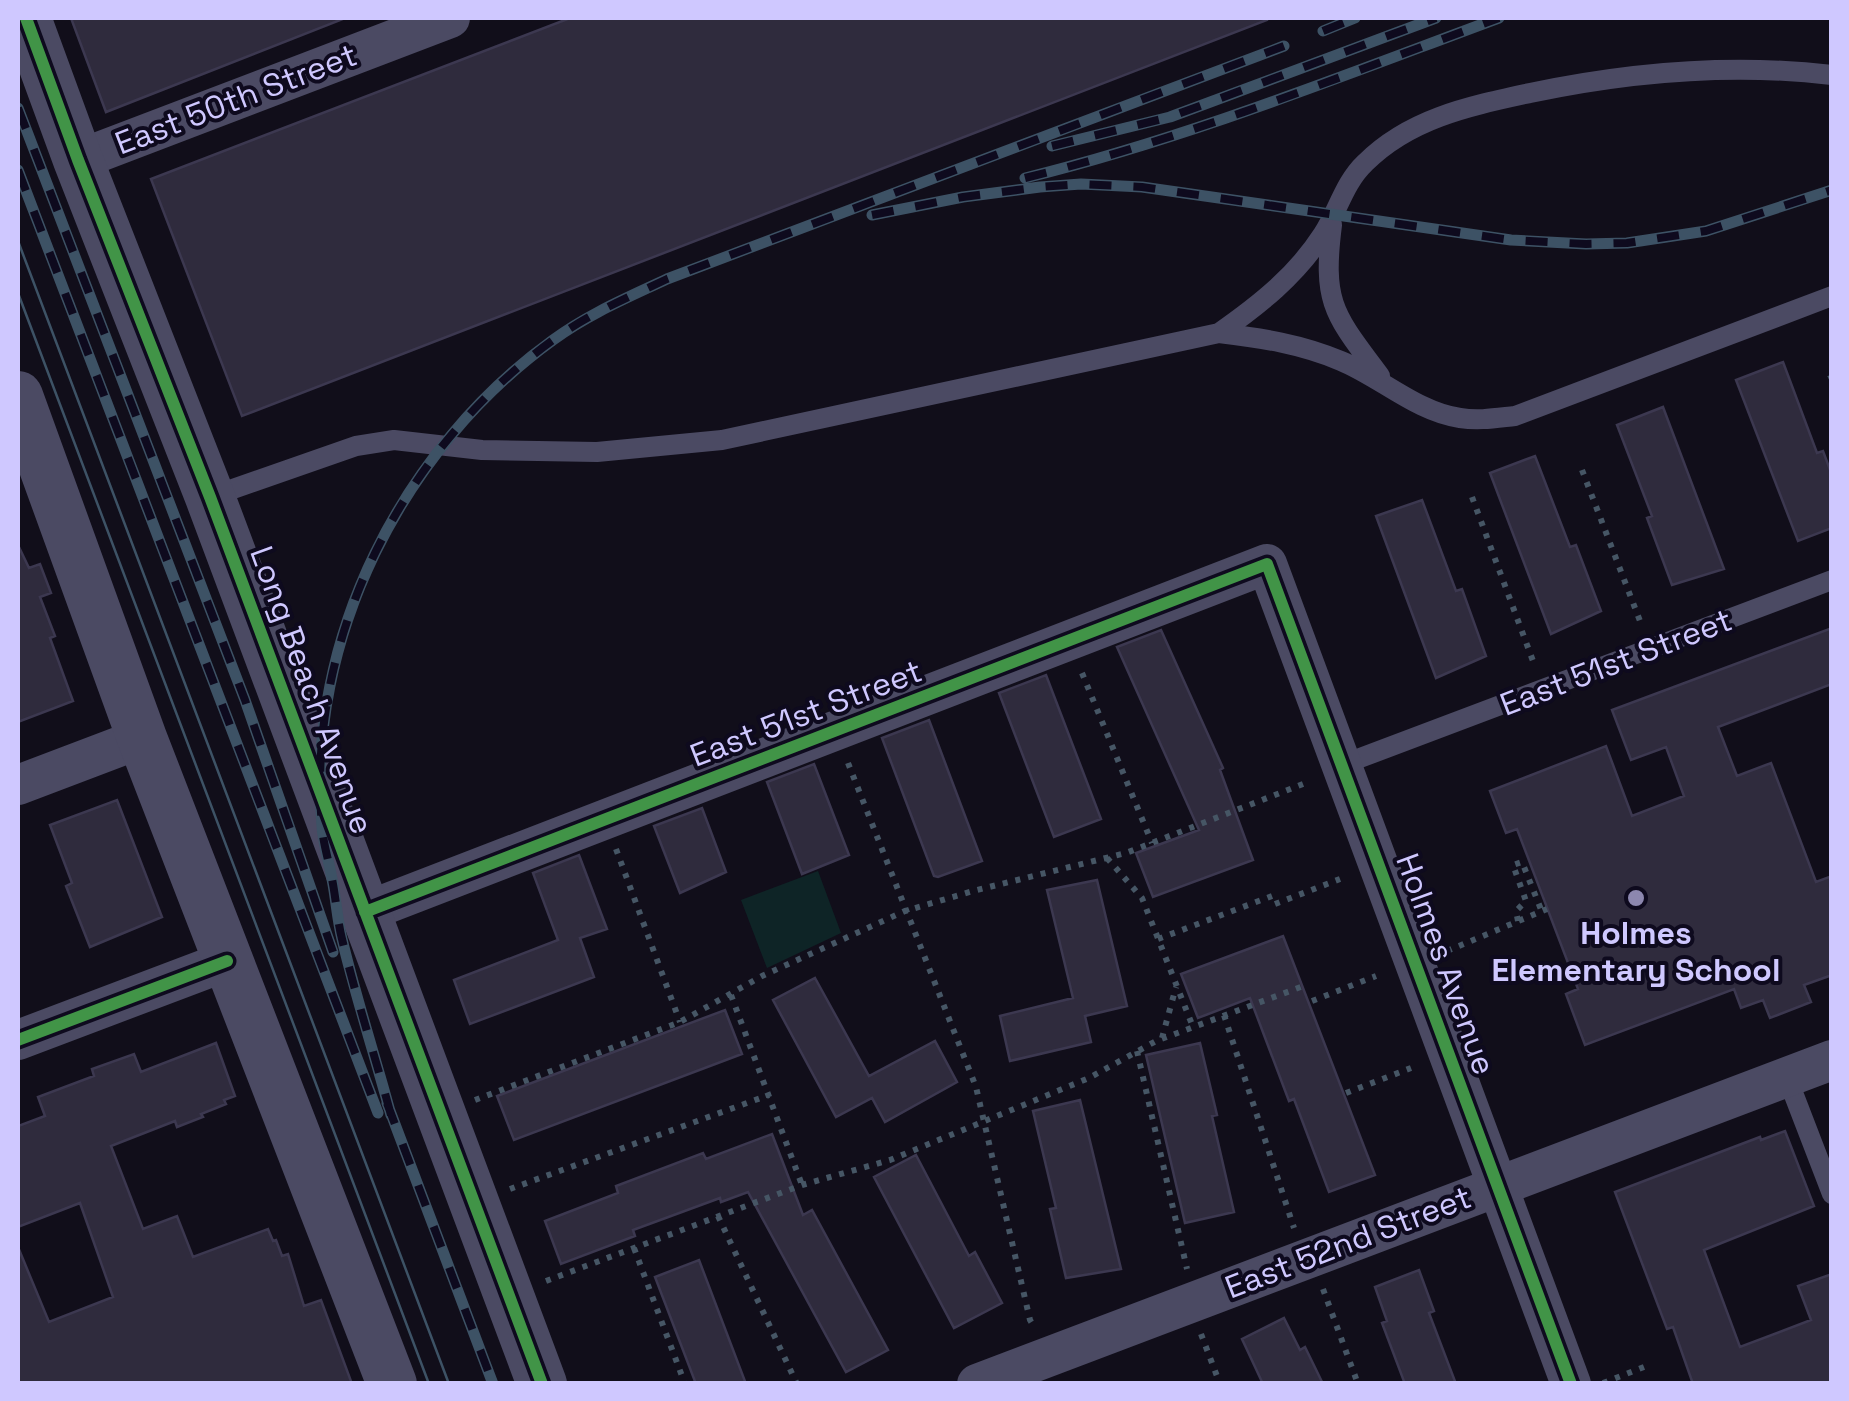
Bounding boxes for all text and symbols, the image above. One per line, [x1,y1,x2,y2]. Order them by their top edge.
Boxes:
street label: East 50th Street [109,34,363,164]
street label: Long Beach Avenue [241,541,383,839]
street label: East 51st Street [1494,599,1738,725]
street label: East 51st Street [684,650,928,776]
street label: Holmes Avenue [1387,848,1505,1080]
marker: Holmes Elementary School [1625,887,1647,909]
place label: Holmes Elementary School [1492,913,1780,990]
street label: East 52nd Street [1219,1177,1477,1307]

